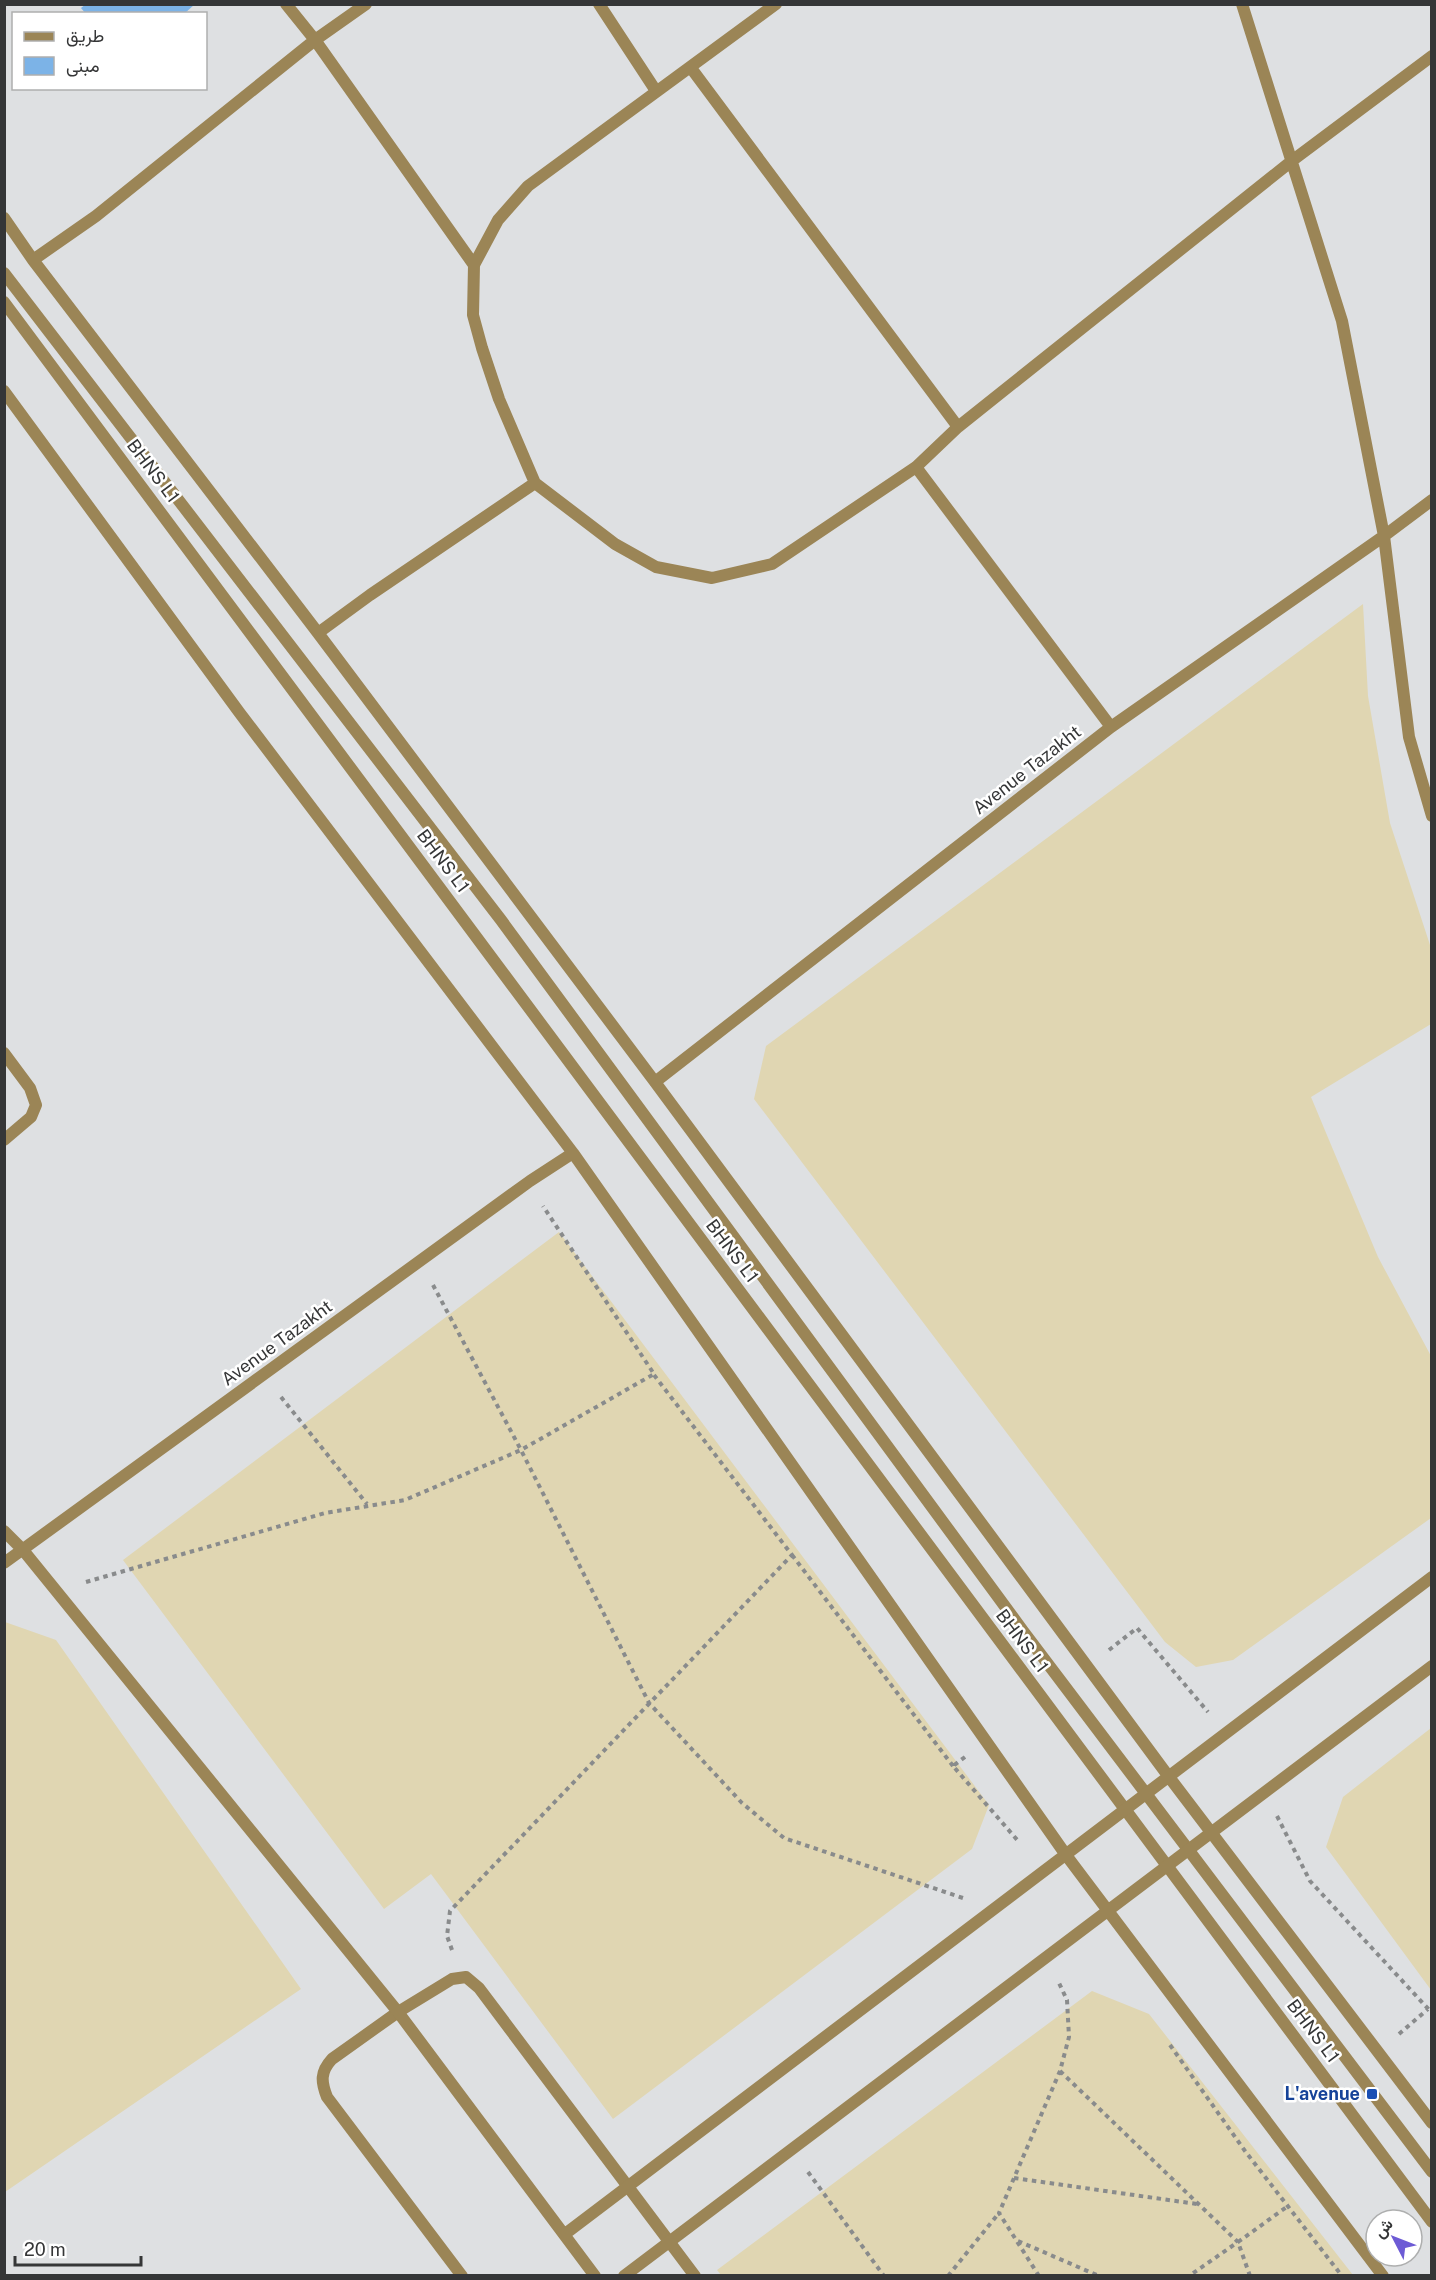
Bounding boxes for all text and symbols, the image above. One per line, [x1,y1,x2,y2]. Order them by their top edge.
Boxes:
legend [12,12,207,90]
text: طريق [66,25,104,47]
text: مبنى [66,55,100,77]
street label: BHNS L1 [123,435,184,506]
street label: Avenue Tazakht [968,721,1085,818]
street label: BHNS L1 [413,825,474,896]
street label: BHNS L1 [702,1215,763,1286]
street label: Avenue Tazakht [217,1295,336,1390]
street label: BHNS L1 [992,1605,1053,1676]
street label: BHNS L1 [1283,1995,1344,2066]
place label: L'avenue [1285,2083,1360,2104]
marker: L'avenue [1365,2087,1379,2101]
north arrow [1364,2208,1424,2268]
text: ش [1370,2215,1397,2242]
scale bar [15,2229,141,2267]
text: 20 m [24,2239,66,2260]

